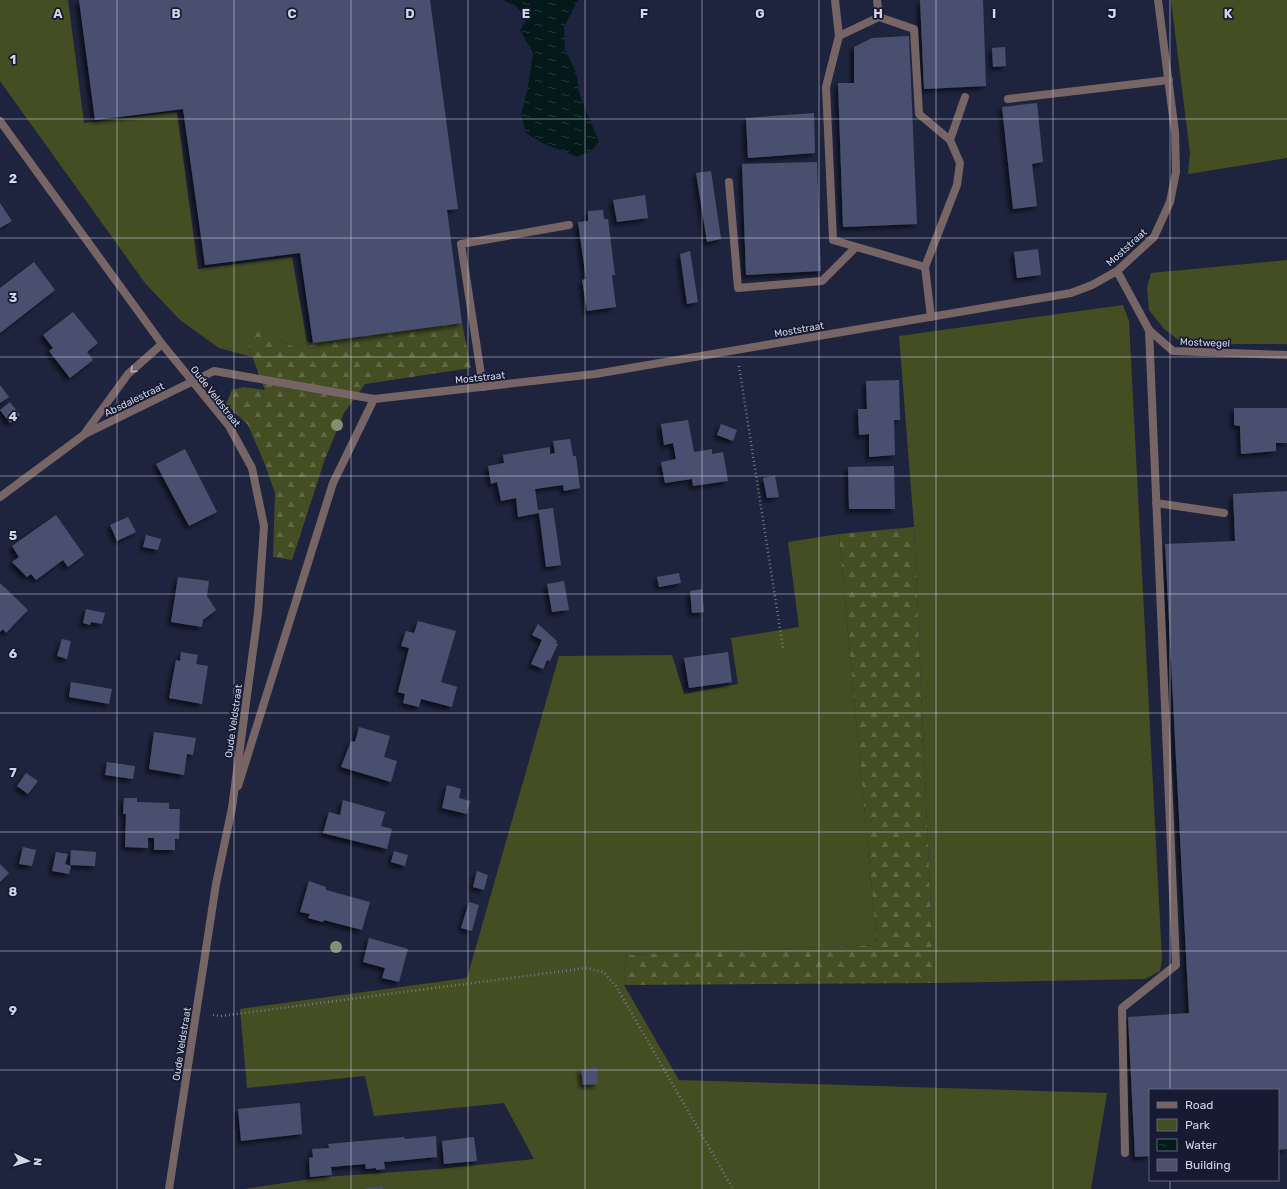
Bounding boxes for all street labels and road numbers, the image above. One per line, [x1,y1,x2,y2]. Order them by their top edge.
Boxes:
street label: Moststraat [1104,226,1149,269]
street label: Moststraat [773,320,825,340]
street label: Mostwegel [1180,336,1230,350]
street label: Oude Veldstraat [188,364,243,430]
street label: Moststraat [454,369,506,387]
street label: Absdalestraat [103,380,166,420]
street label: Oude Veldstraat [223,684,245,759]
street label: Oude Veldstraat [170,1007,194,1082]

